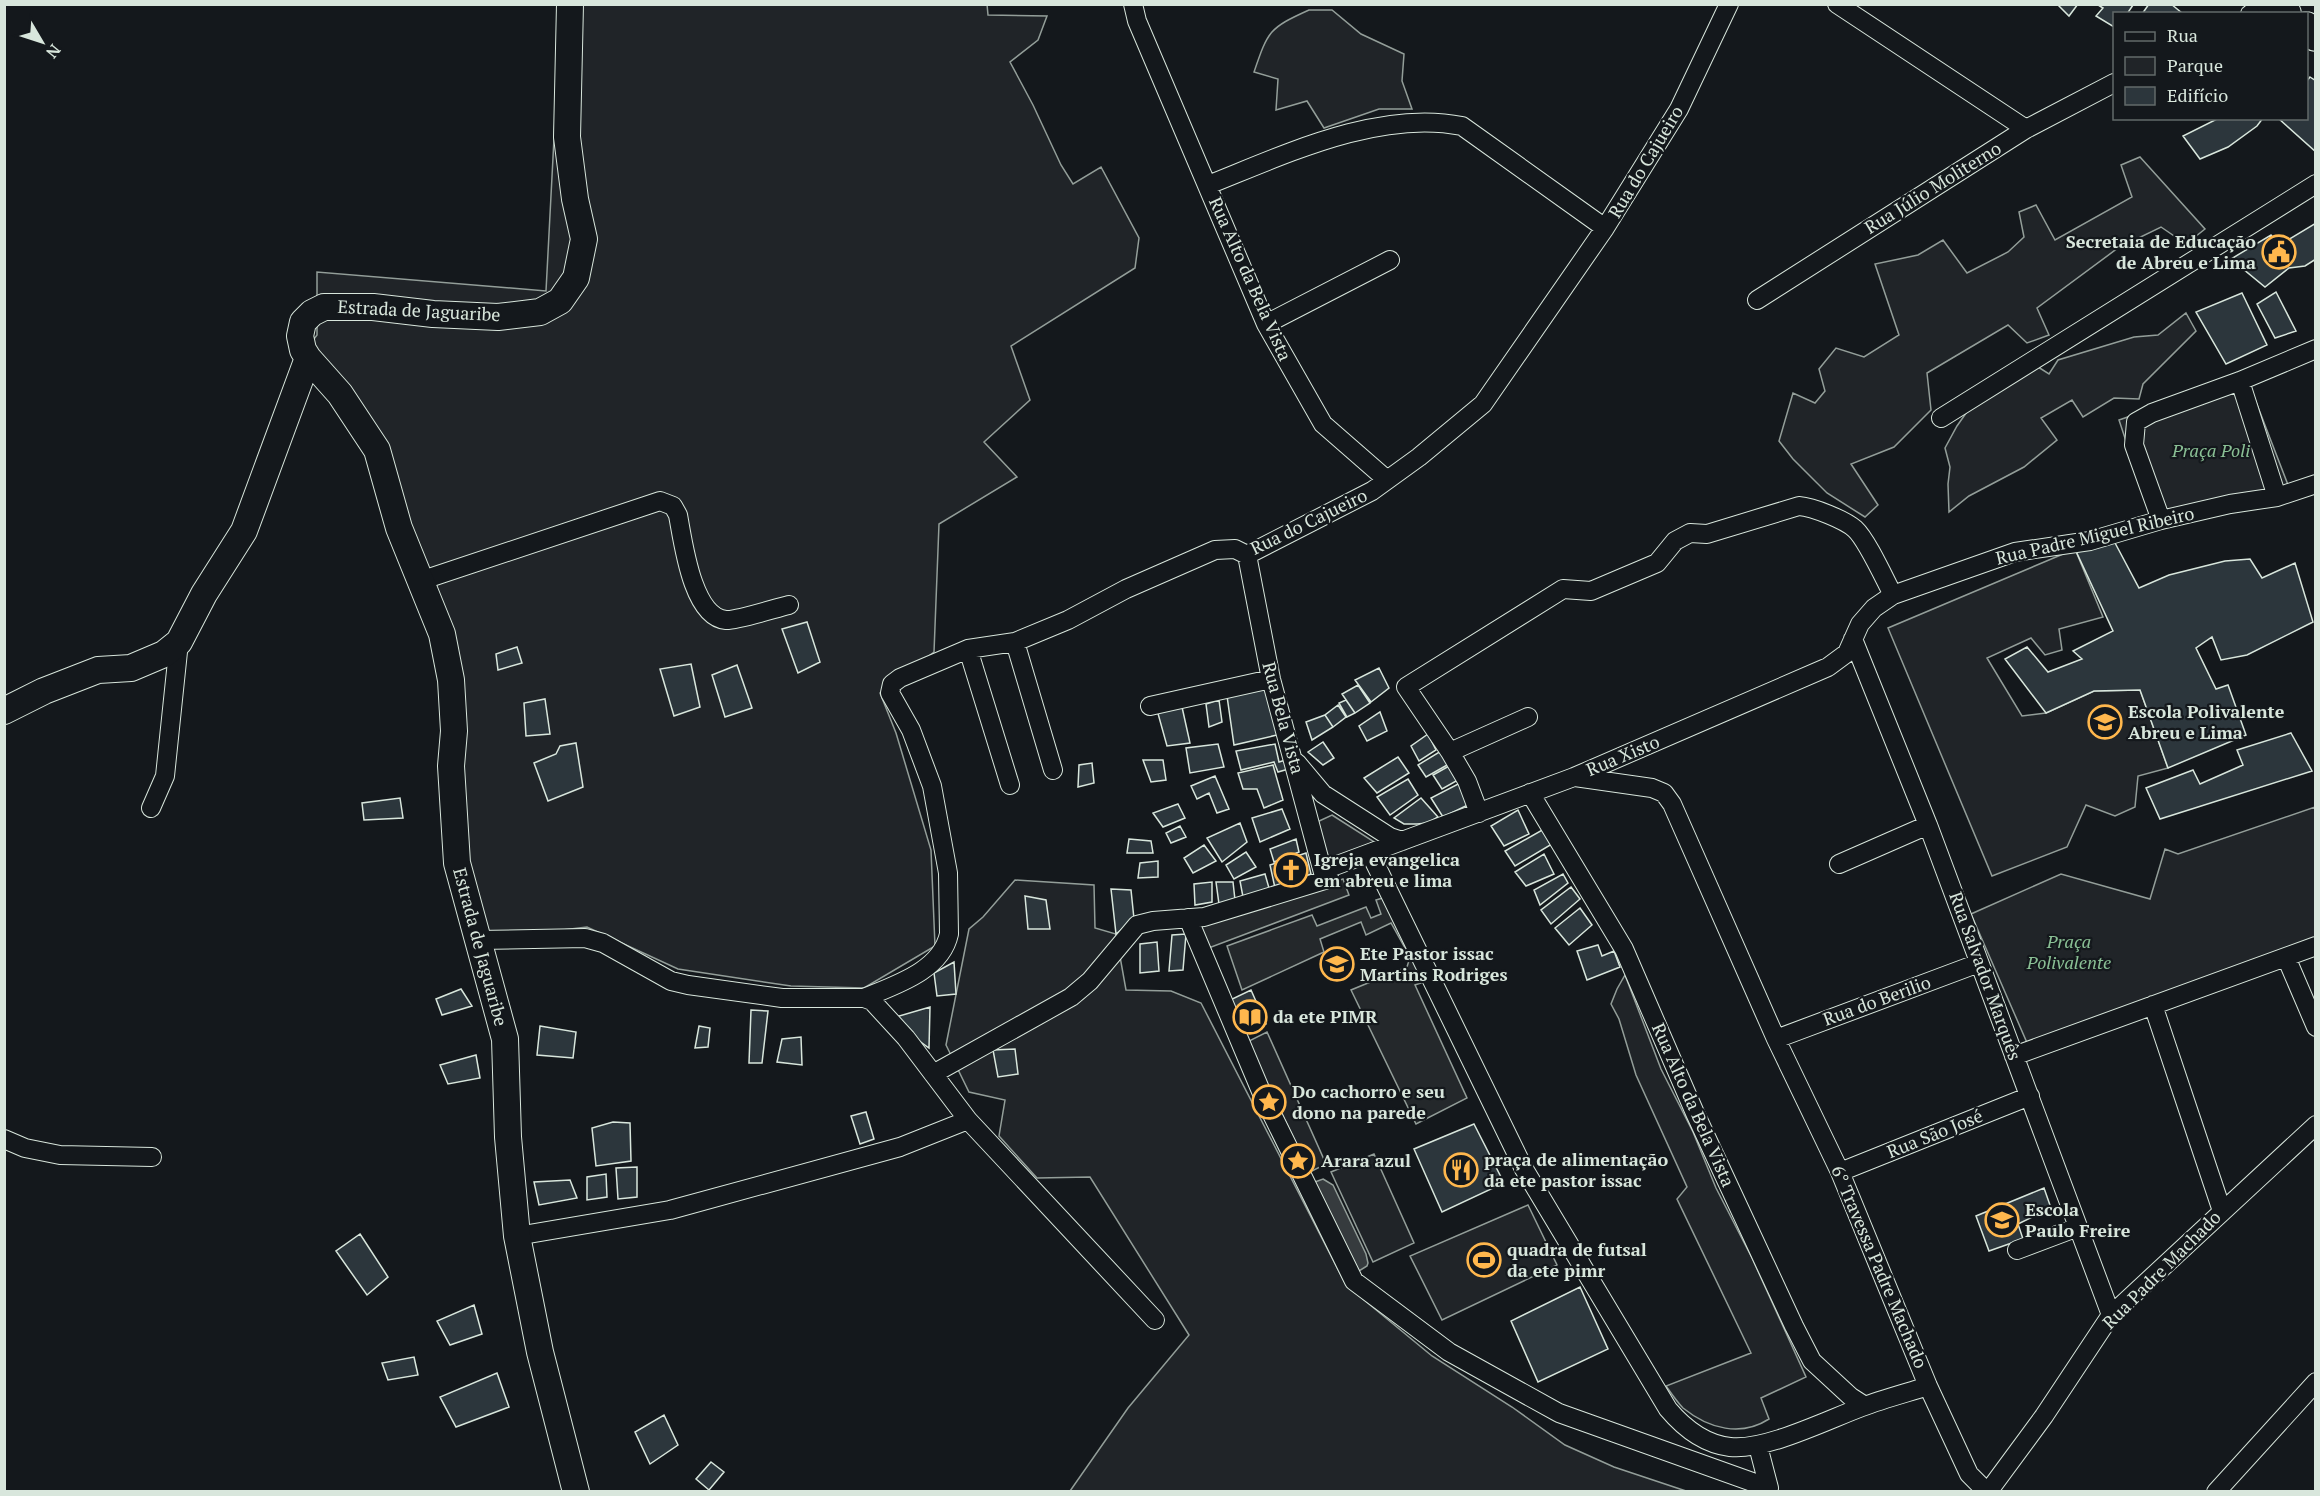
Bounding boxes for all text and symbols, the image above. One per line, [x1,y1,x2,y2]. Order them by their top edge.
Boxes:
north arrow [12,12,72,72]
legend [2113,12,2308,120]
text: Rua [2167,23,2198,47]
text: N [41,40,66,63]
text: Parque [2167,53,2223,77]
text: Edifício [2167,83,2228,107]
street label: Rua do Cajueiro [1602,101,1688,222]
street label: Rua Júlio Moliterno [1860,135,2005,239]
street label: Rua Alto da Bela Vista [1204,193,1298,364]
place label: Secretaia de Educação de Abreu e Lima [2066,229,2256,274]
public building icon: Secretaia de Educação de Abreu e Lima [2261,234,2297,270]
street label: Estrada de Jaguaribe [337,294,501,326]
park label: Praça Poli [2171,438,2250,462]
street label: Rua do Cajueiro [1246,482,1371,560]
street label: Rua Padre Miguel Ribeiro [1993,500,2196,570]
street label: Rua Bela Vista [1257,659,1310,776]
place label: Escola Polivalente Abreu e Lima [2128,699,2285,744]
school or university icon: Escola Polivalente Abreu e Lima [2087,704,2123,740]
street label: Rua Xisto [1582,729,1663,781]
place label: Igreja evangelica em abreu e lima [1314,847,1460,892]
church icon: Igreja evangelica em abreu e lima [1273,852,1309,888]
street label: Estrada de Jaguaribe [448,865,514,1029]
street label: Rua Salvador Marquês [1944,888,2028,1063]
park label: Praça Polivalente [2026,929,2111,974]
place label: Ete Pastor issac Martins Rodriges [1360,941,1508,986]
school or university icon: Ete Pastor issac Martins Rodriges [1319,946,1355,982]
street label: Rua do Berilio [1820,969,1934,1031]
library icon: da ete PIMR [1232,999,1268,1035]
place label: da ete PIMR [1273,1004,1378,1028]
street label: Rua Alto da Bela Vista [1647,1019,1741,1190]
place label: Do cachorro e seu dono na parede [1292,1079,1445,1124]
place icon: Do cachorro e seu dono na parede [1251,1084,1287,1120]
street label: Rua São José [1883,1103,1986,1163]
place icon: Arara azul [1280,1143,1316,1179]
place label: praça de alimentação da ete pastor issac [1484,1147,1668,1192]
place label: Arara azul [1321,1148,1411,1172]
restaurant icon: praça de alimentação da ete pastor issac [1443,1152,1479,1188]
street label: 6° Travessa Padre Machado [1826,1162,1934,1372]
place label: Escola Paulo Freire [2025,1197,2131,1242]
school or university icon: Escola Paulo Freire [1984,1202,2020,1238]
street label: Rua Padre Machado [2097,1205,2226,1334]
place label: quadra de futsal da ete pimr [1507,1237,1647,1282]
sports icon: quadra de futsal da ete pimr [1466,1242,1502,1278]

